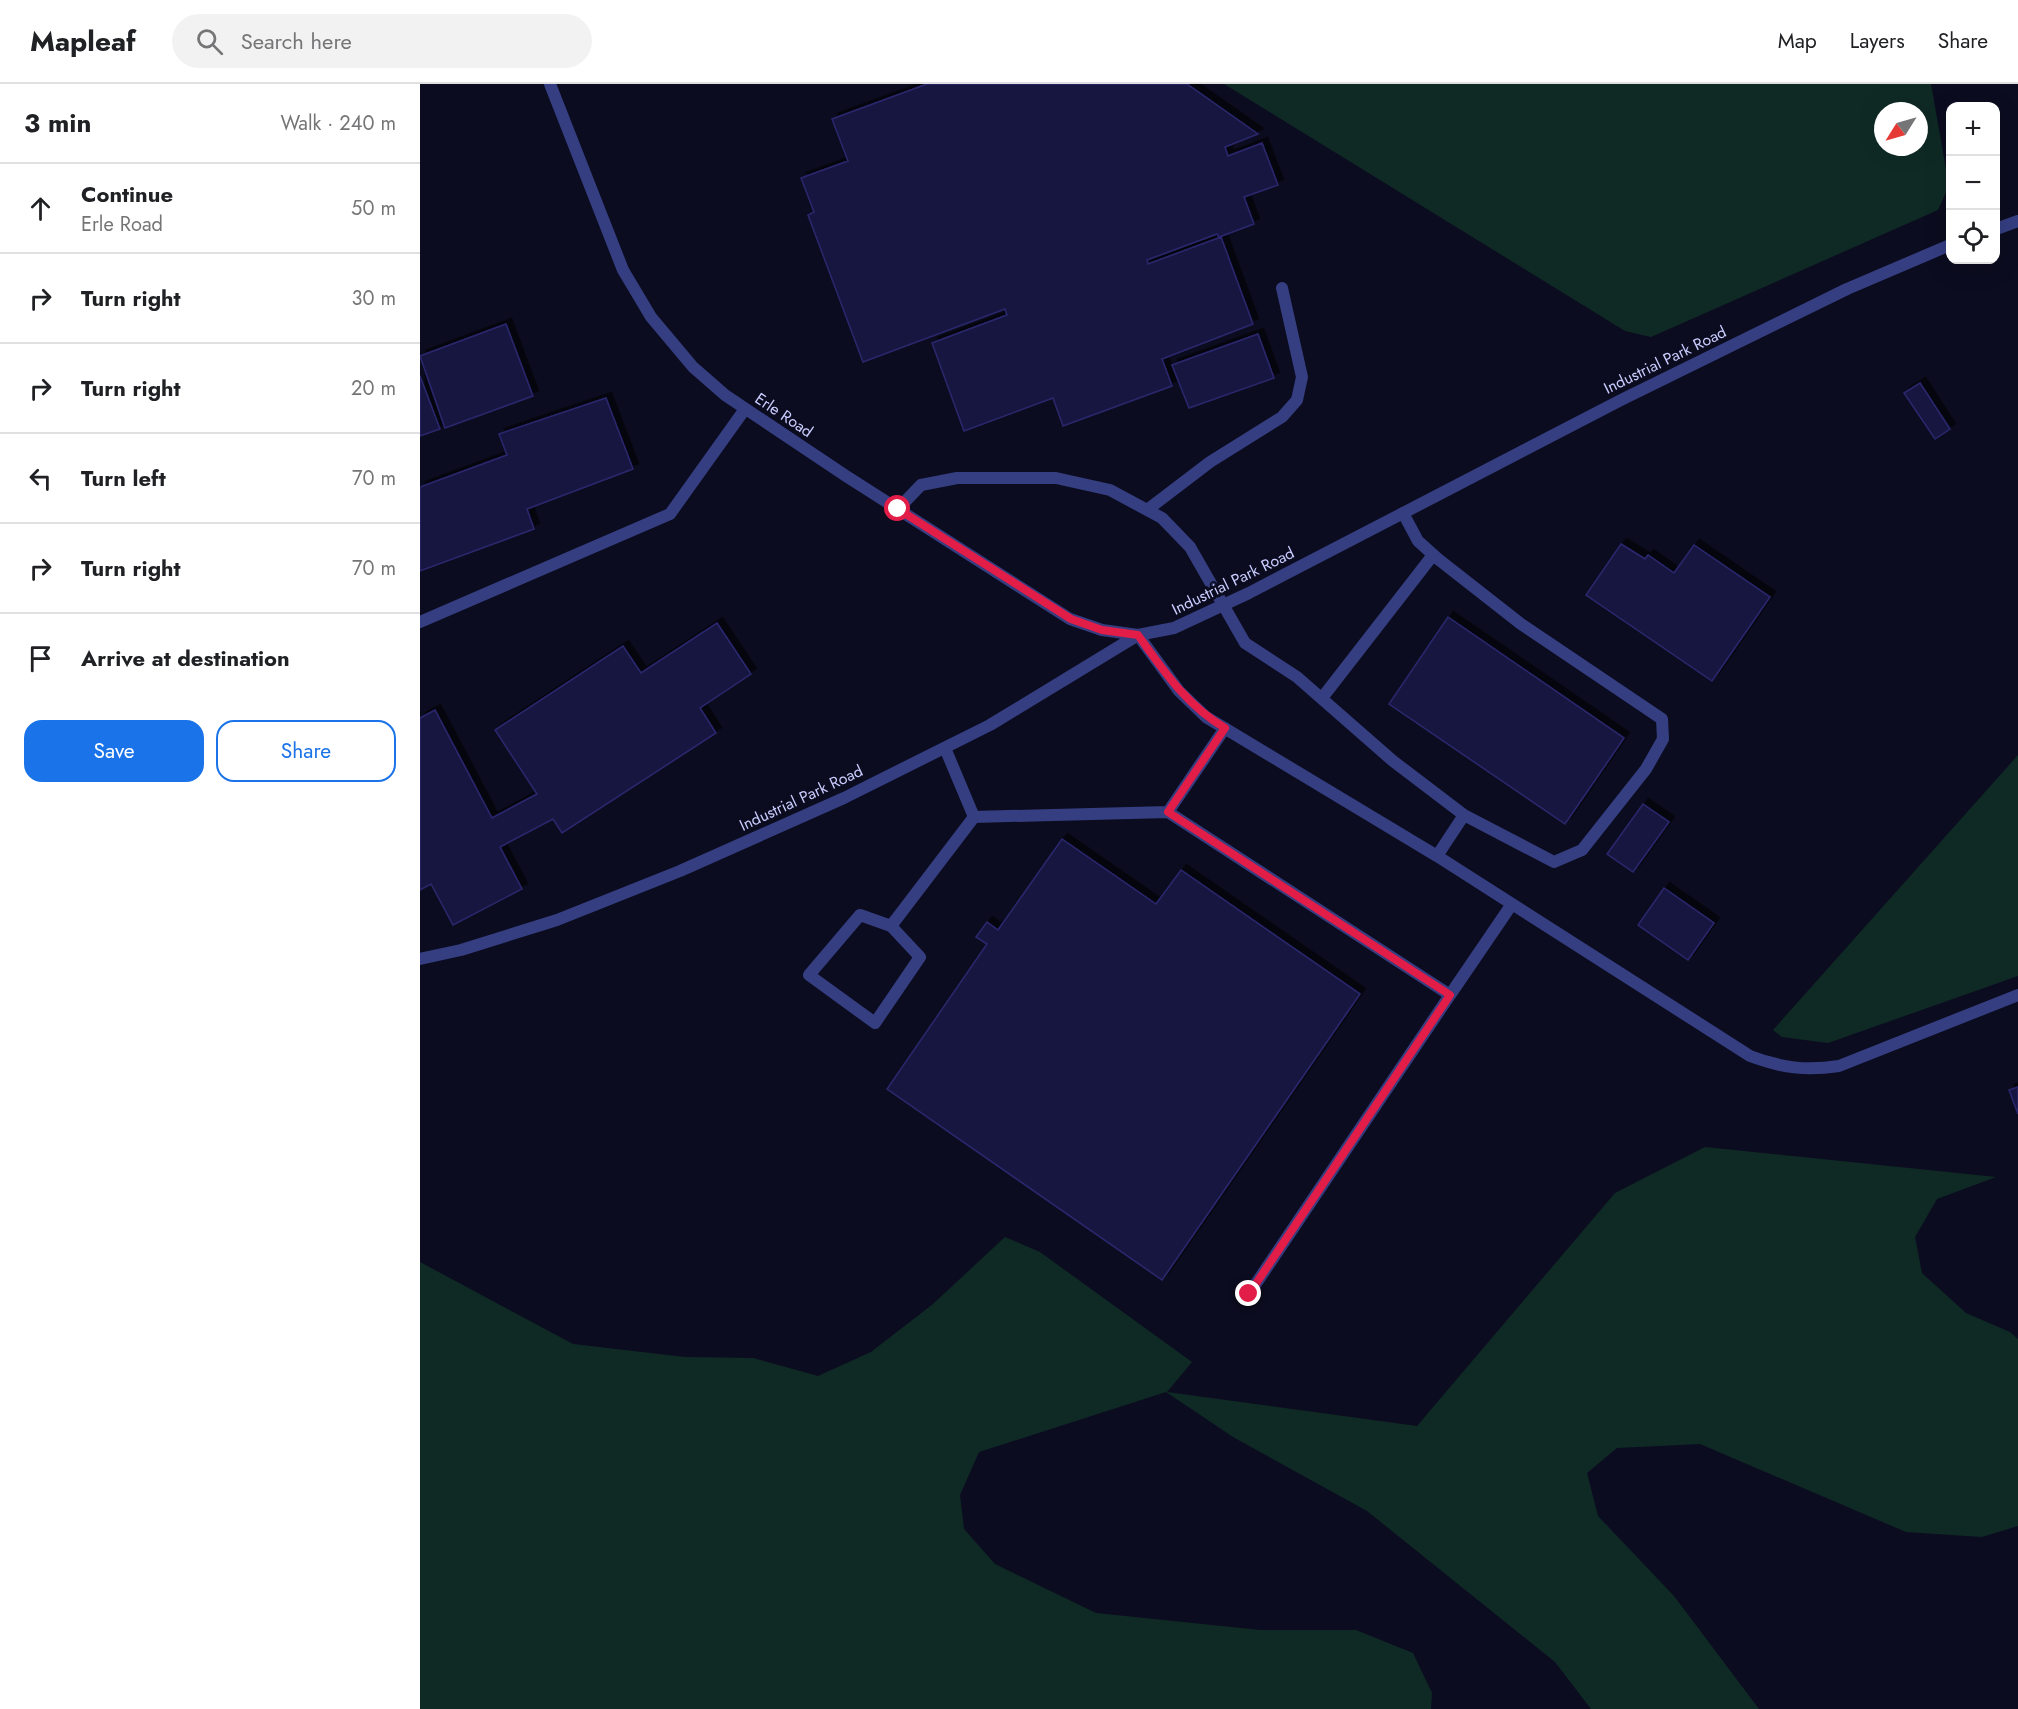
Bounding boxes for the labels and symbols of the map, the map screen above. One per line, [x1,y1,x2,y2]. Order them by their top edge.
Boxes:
north arrow [1874,102,1928,156]
street label: Industrial Park Road [1600,320,1730,400]
street label: Erle Road [750,387,818,443]
route start [884,495,910,521]
street label: Industrial Park Road [1168,541,1298,621]
street label: Industrial Park Road [736,759,866,837]
route end [1235,1280,1261,1306]

